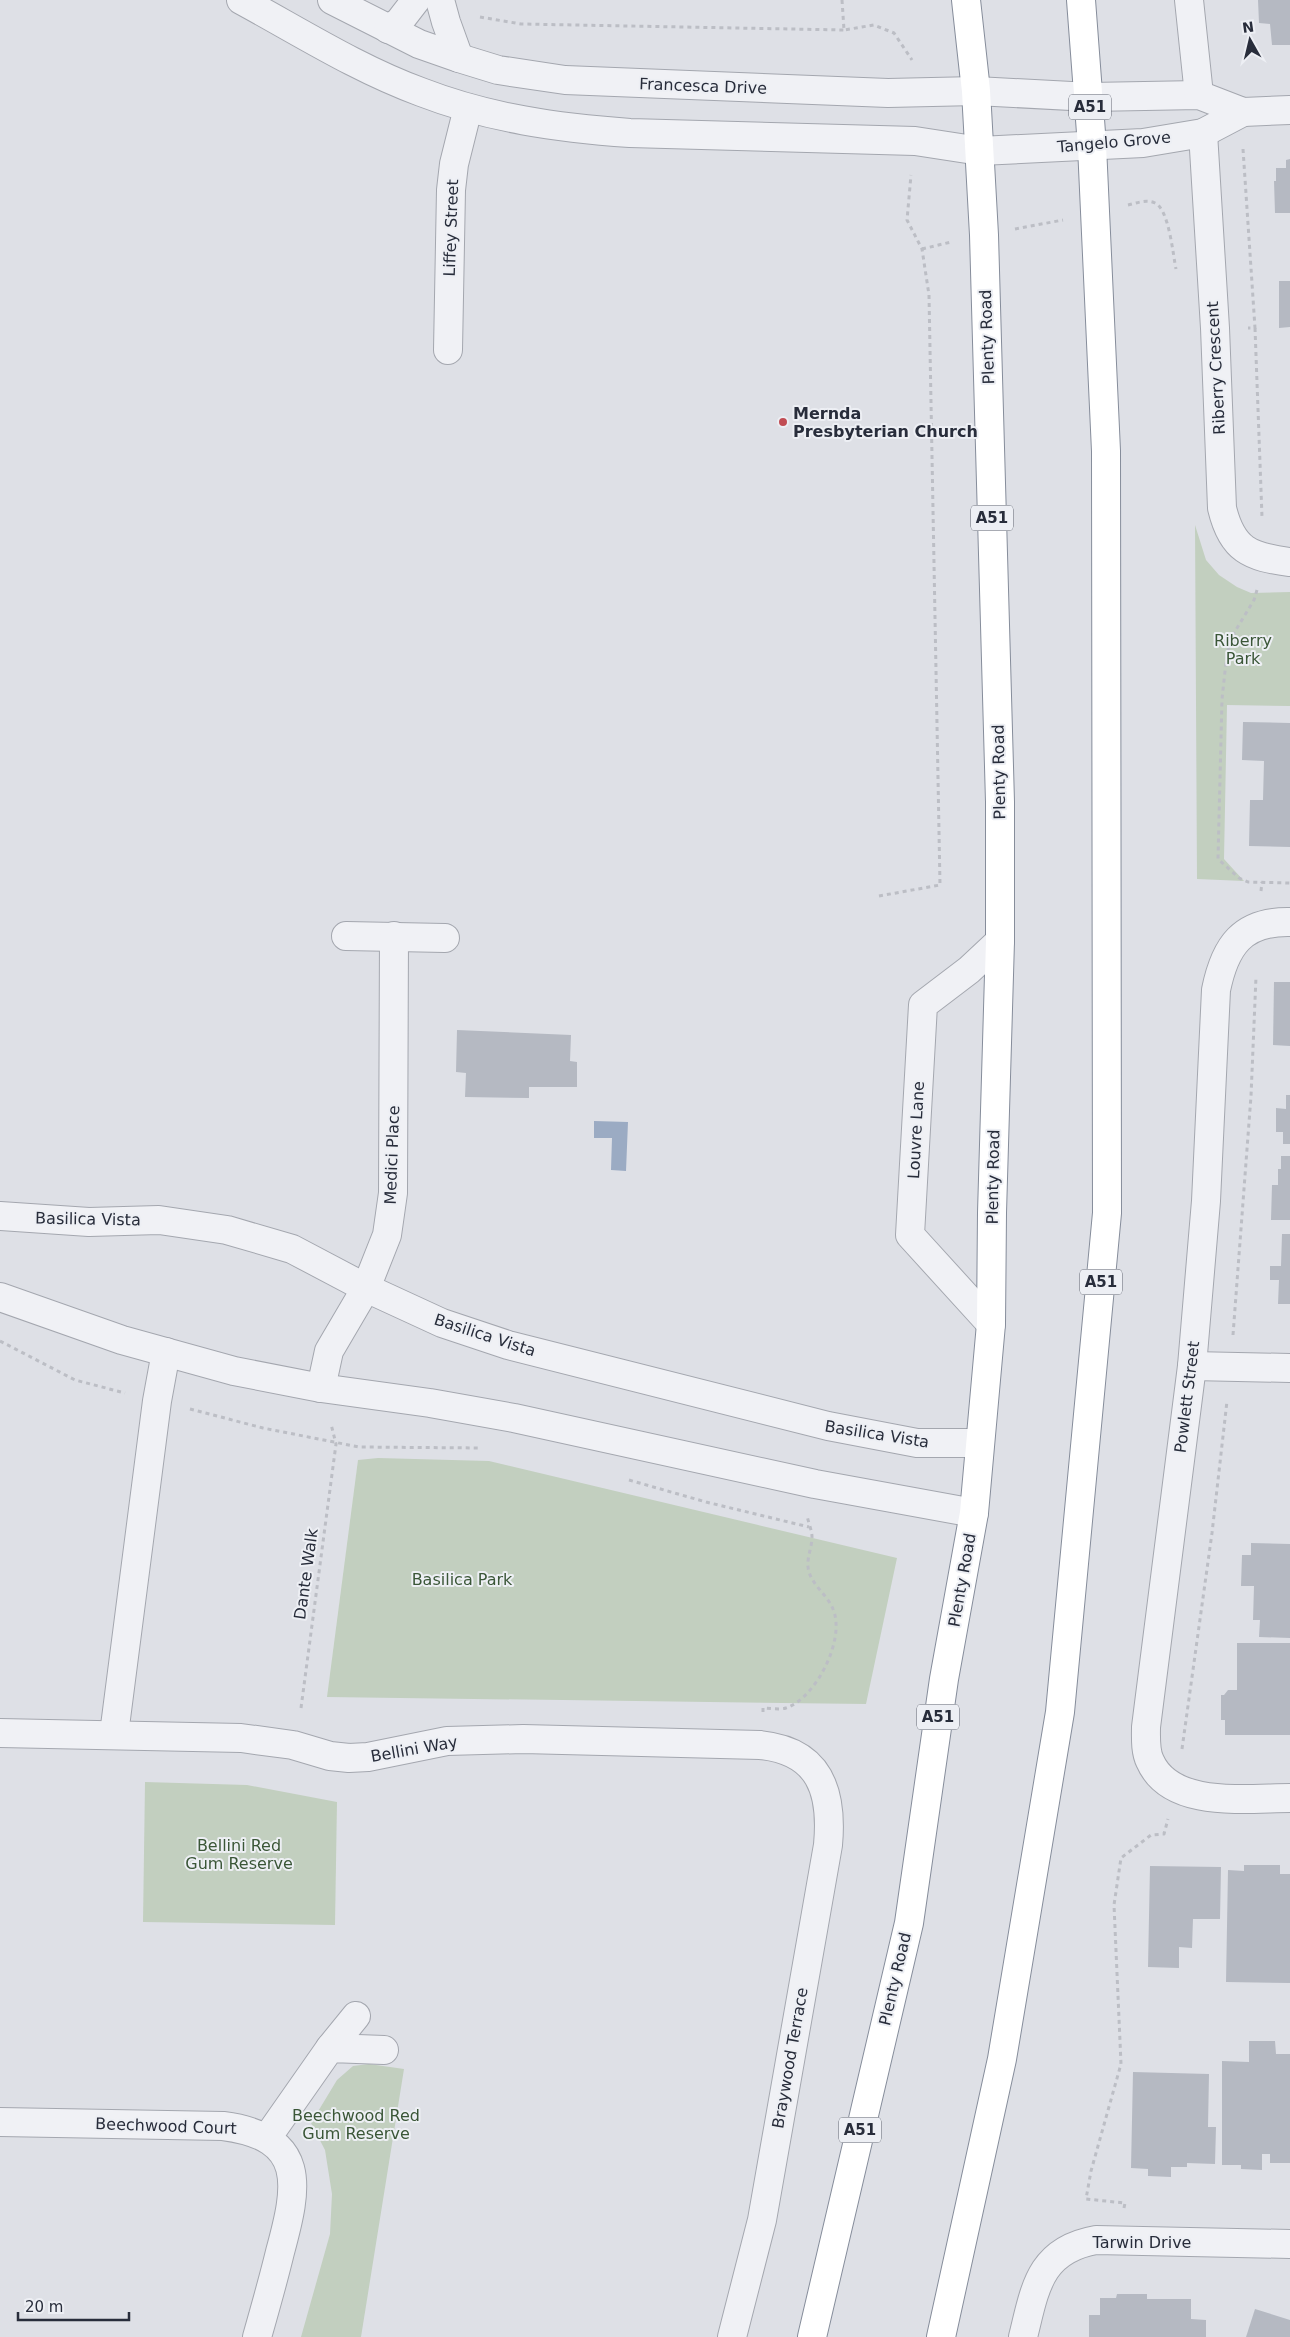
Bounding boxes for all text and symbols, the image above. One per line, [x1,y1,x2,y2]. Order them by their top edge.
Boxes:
north arrow [1225,15,1275,65]
text: N [1241,18,1255,36]
street label: Francesca Drive [639,74,767,98]
road number: A51 [1069,94,1111,120]
street label: Tangelo Grove [1055,128,1172,157]
street label: Liffey Street [440,179,462,277]
street label: Plenty Road [976,289,998,385]
street label: Riberry Crescent [1203,301,1229,435]
place label: Mernda Presbyterian Church [793,404,978,441]
marker: Mernda Presbyterian Church [777,416,789,428]
road number: A51 [971,506,1013,530]
park label: Riberry Park [1214,631,1272,668]
street label: Plenty Road [989,724,1009,820]
street label: Louvre Lane [904,1081,928,1179]
street label: Medici Place [381,1105,403,1205]
street label: Plenty Road [983,1129,1003,1225]
street label: Basilica Vista [35,1209,141,1229]
road number: A51 [1080,1270,1122,1294]
street label: Basilica Vista [432,1310,538,1360]
street label: Powlett Street [1171,1340,1203,1454]
street label: Basilica Vista [823,1416,931,1452]
street label: Dante Walk [290,1527,322,1621]
street label: Plenty Road [944,1532,980,1628]
park label: Basilica Park [412,1570,513,1589]
road number: A51 [917,1704,959,1730]
street label: Bellini Way [369,1732,459,1766]
park label: Bellini Red Gum Reserve [185,1836,293,1873]
street label: Plenty Road [875,1931,915,2027]
street label: Braywood Terrace [768,1986,812,2130]
park label: Beechwood Red Gum Reserve [292,2106,420,2143]
street label: Beechwood Court [95,2114,237,2138]
road number: A51 [839,2118,881,2142]
street label: Tarwin Drive [1092,2233,1191,2252]
scale bar [18,2290,129,2322]
text: 20 m [25,2298,63,2316]

